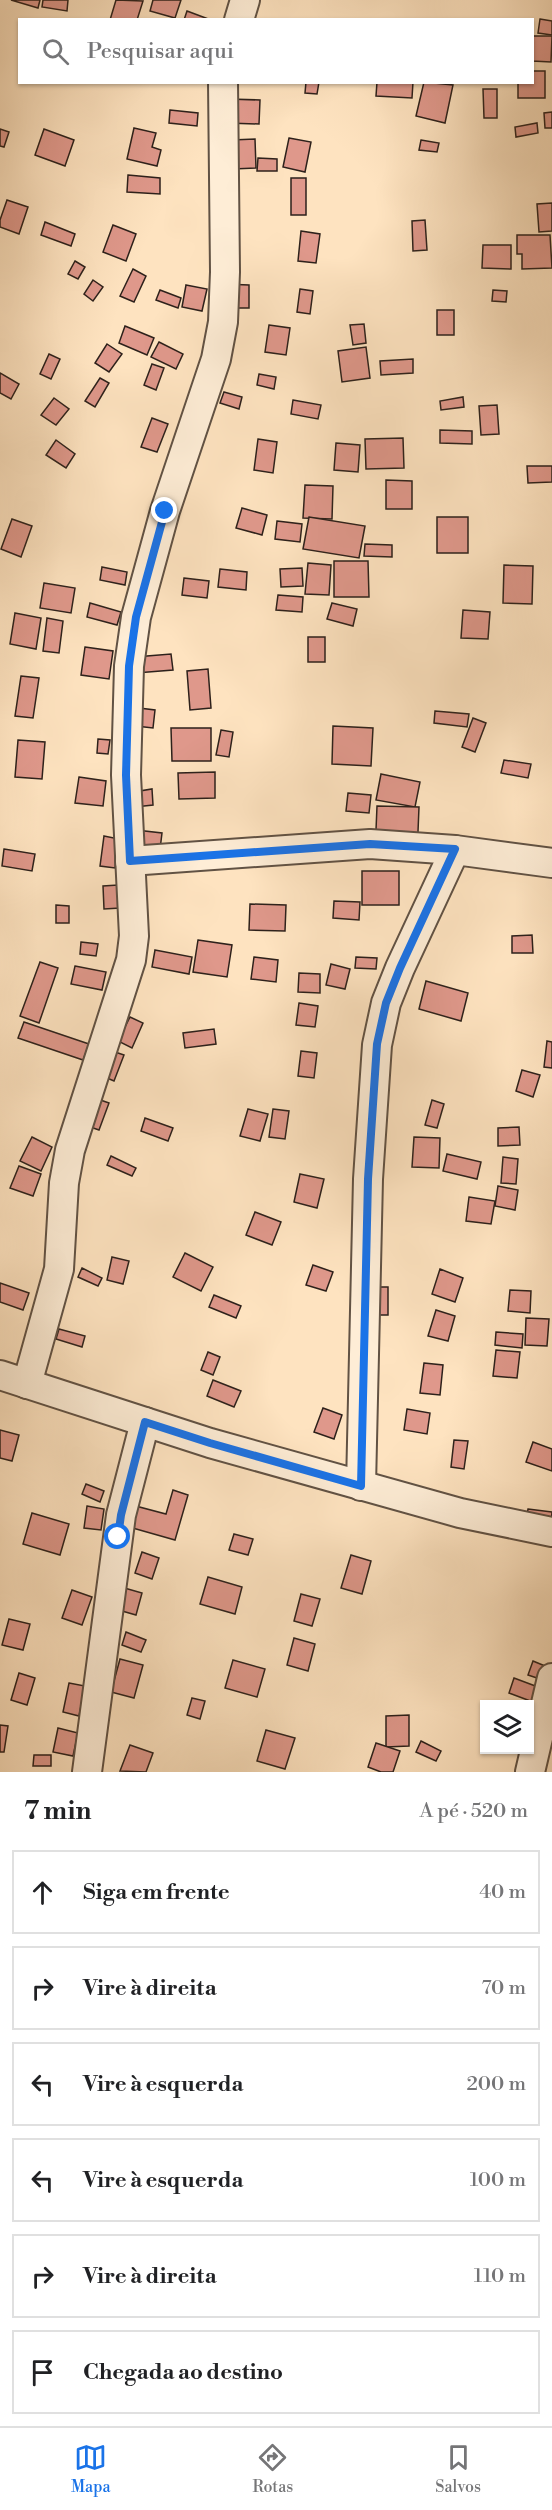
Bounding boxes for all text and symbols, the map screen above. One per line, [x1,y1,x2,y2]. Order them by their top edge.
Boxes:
search box [18,18,534,84]
icon: search [39,35,72,68]
text: Pesquisar aqui [87,38,234,65]
route end [151,497,177,523]
route start [104,1523,130,1549]
map controls [480,1700,534,1754]
button: layers [480,1700,534,1754]
text: 7 min [24,1795,91,1827]
text: A pé · 520 m [420,1799,528,1824]
icon: ahead [26,1876,59,1909]
text: Siga em frente [83,1879,230,1906]
text: 40 m [479,1880,526,1905]
icon: right [26,1972,59,2005]
text: Vire à direita [83,1975,217,2002]
text: 70 m [482,1976,526,2001]
icon: left [26,2068,59,2101]
text: Vire à esquerda [83,2071,243,2098]
text: 200 m [466,2072,526,2097]
icon: left [26,2164,59,2197]
text: Vire à esquerda [83,2167,243,2194]
text: 100 m [470,2168,526,2193]
icon: right [26,2260,59,2293]
text: Vire à direita [83,2263,217,2290]
text: 110 m [474,2264,526,2289]
icon: arrive [26,2356,59,2389]
text: Chegada ao destino [83,2359,283,2386]
tab: Mapa [71,2441,111,2497]
tab: Rotas [253,2441,293,2497]
tab: Salvos [435,2441,481,2497]

